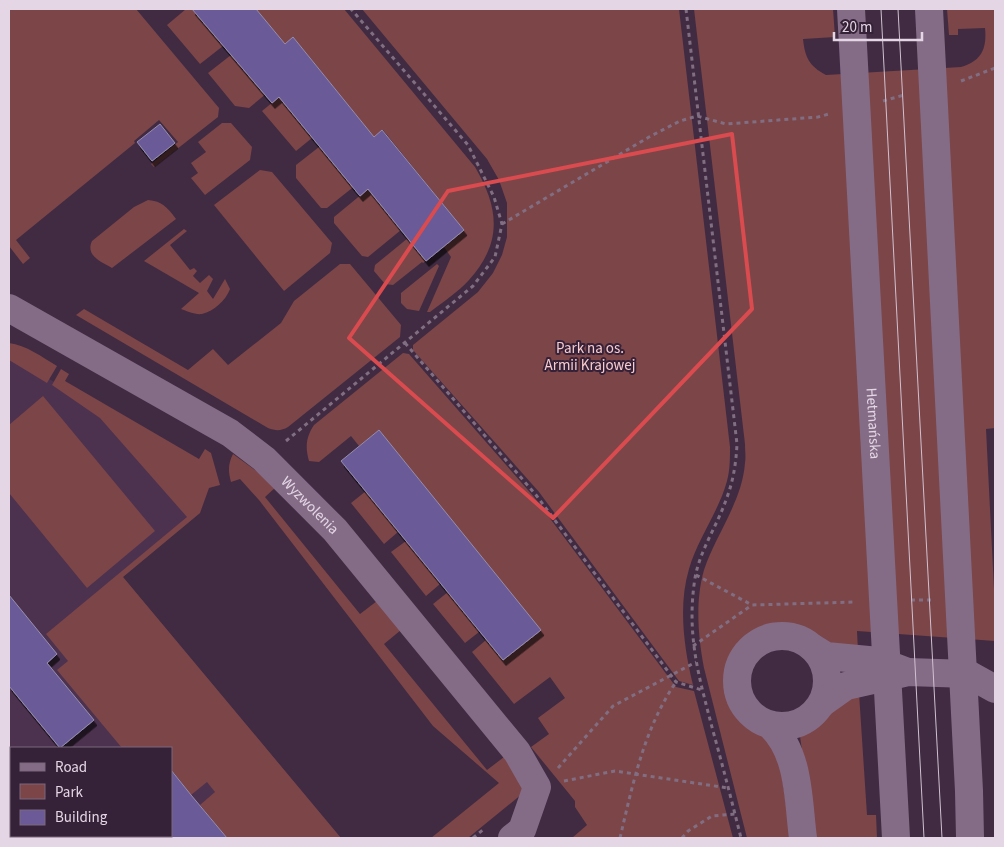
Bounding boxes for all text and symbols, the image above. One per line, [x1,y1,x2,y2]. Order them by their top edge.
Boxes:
scale bar [834,10,922,42]
text: 20 m [842,17,872,38]
park label: Park na os. Armii Krajowej [545,338,635,376]
street label: Hetmańska [861,387,886,460]
street label: Wyzwolenia [276,471,344,539]
legend [10,747,172,837]
text: Road [55,757,87,778]
text: Park [55,782,84,803]
text: Building [55,807,108,828]

